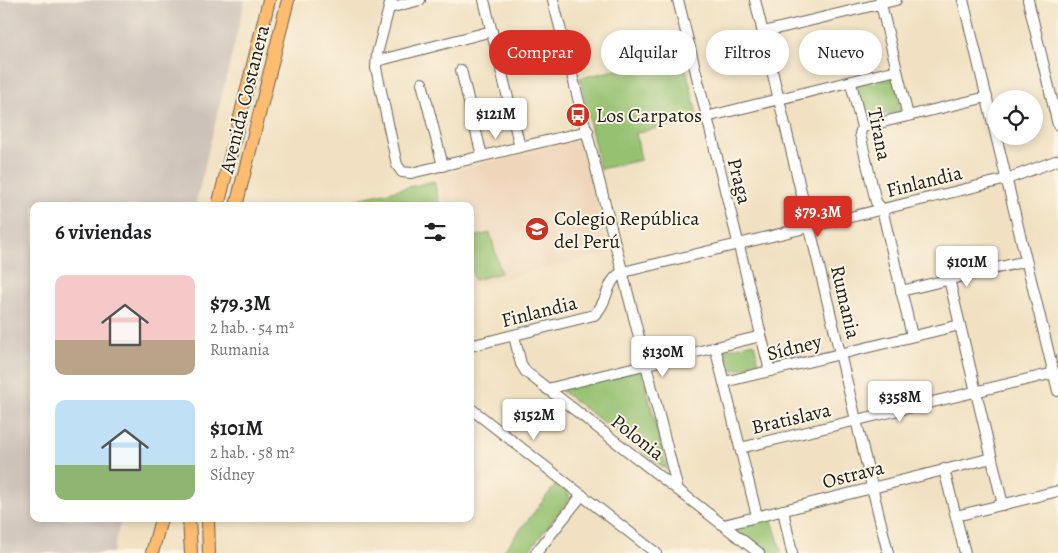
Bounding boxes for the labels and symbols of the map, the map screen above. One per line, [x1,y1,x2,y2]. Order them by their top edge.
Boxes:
street label: Avenida Costanera [213,21,276,177]
pin: $121M [461,98,531,140]
bus stop icon: Los Carpatos [565,102,591,128]
place label: Los Carpatos [596,102,702,129]
street label: Tirana [861,105,898,163]
street label: Praga [721,155,758,208]
street label: Finlandia [883,159,966,204]
pin: $79.3M [777,196,859,238]
place label: Colegio República del Perú [554,205,700,255]
school or university icon: Colegio República del Perú [524,216,550,242]
pin: $101M [932,246,1002,288]
street label: Rumania [824,263,867,342]
street label: Finlandia [498,289,581,334]
street label: Sídney [764,327,825,367]
pin: $130M [628,336,698,378]
pin: $358M [865,380,935,423]
street label: Bratislava [749,396,834,441]
pin: $152M [499,398,569,441]
street label: Polonia [605,408,671,467]
street label: Ostrava [819,454,888,495]

